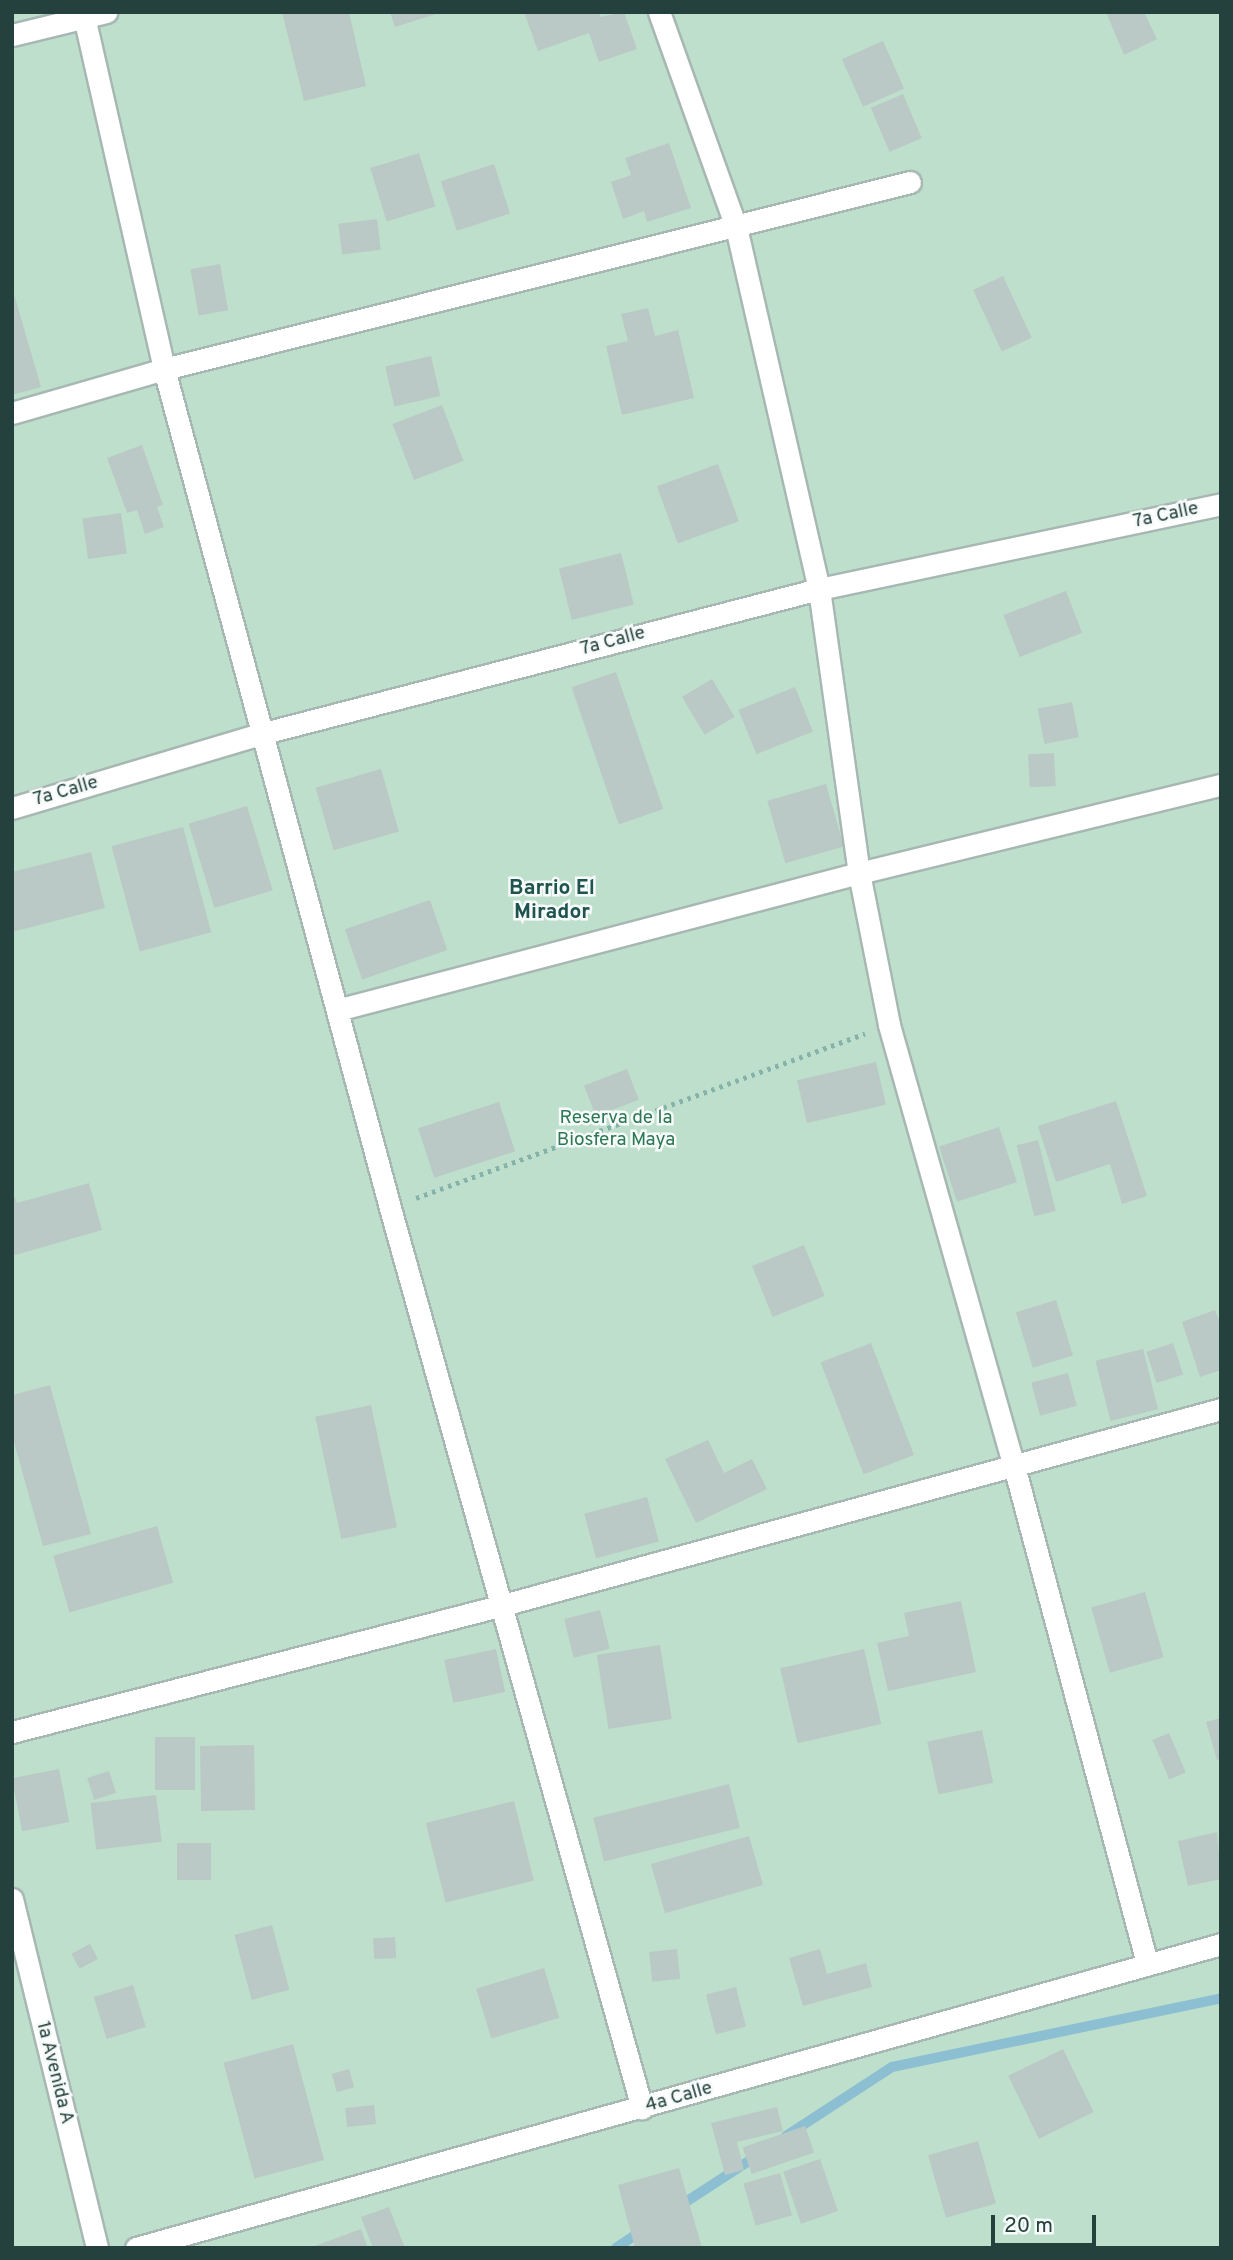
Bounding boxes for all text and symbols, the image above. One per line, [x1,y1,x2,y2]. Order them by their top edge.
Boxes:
street label: 7a Calle [1131,498,1201,534]
street label: 7a Calle [578,622,648,662]
street label: 7a Calle [31,772,101,812]
district label: Barrio El Mirador [509,876,595,926]
park label: Reserva de la Biosfera Maya [557,1108,675,1152]
street label: 1a Avenida A [30,2019,78,2127]
street label: 4a Calle [643,2078,715,2118]
scale bar [995,2200,1100,2244]
text: 20 m [1004,2213,1053,2240]

